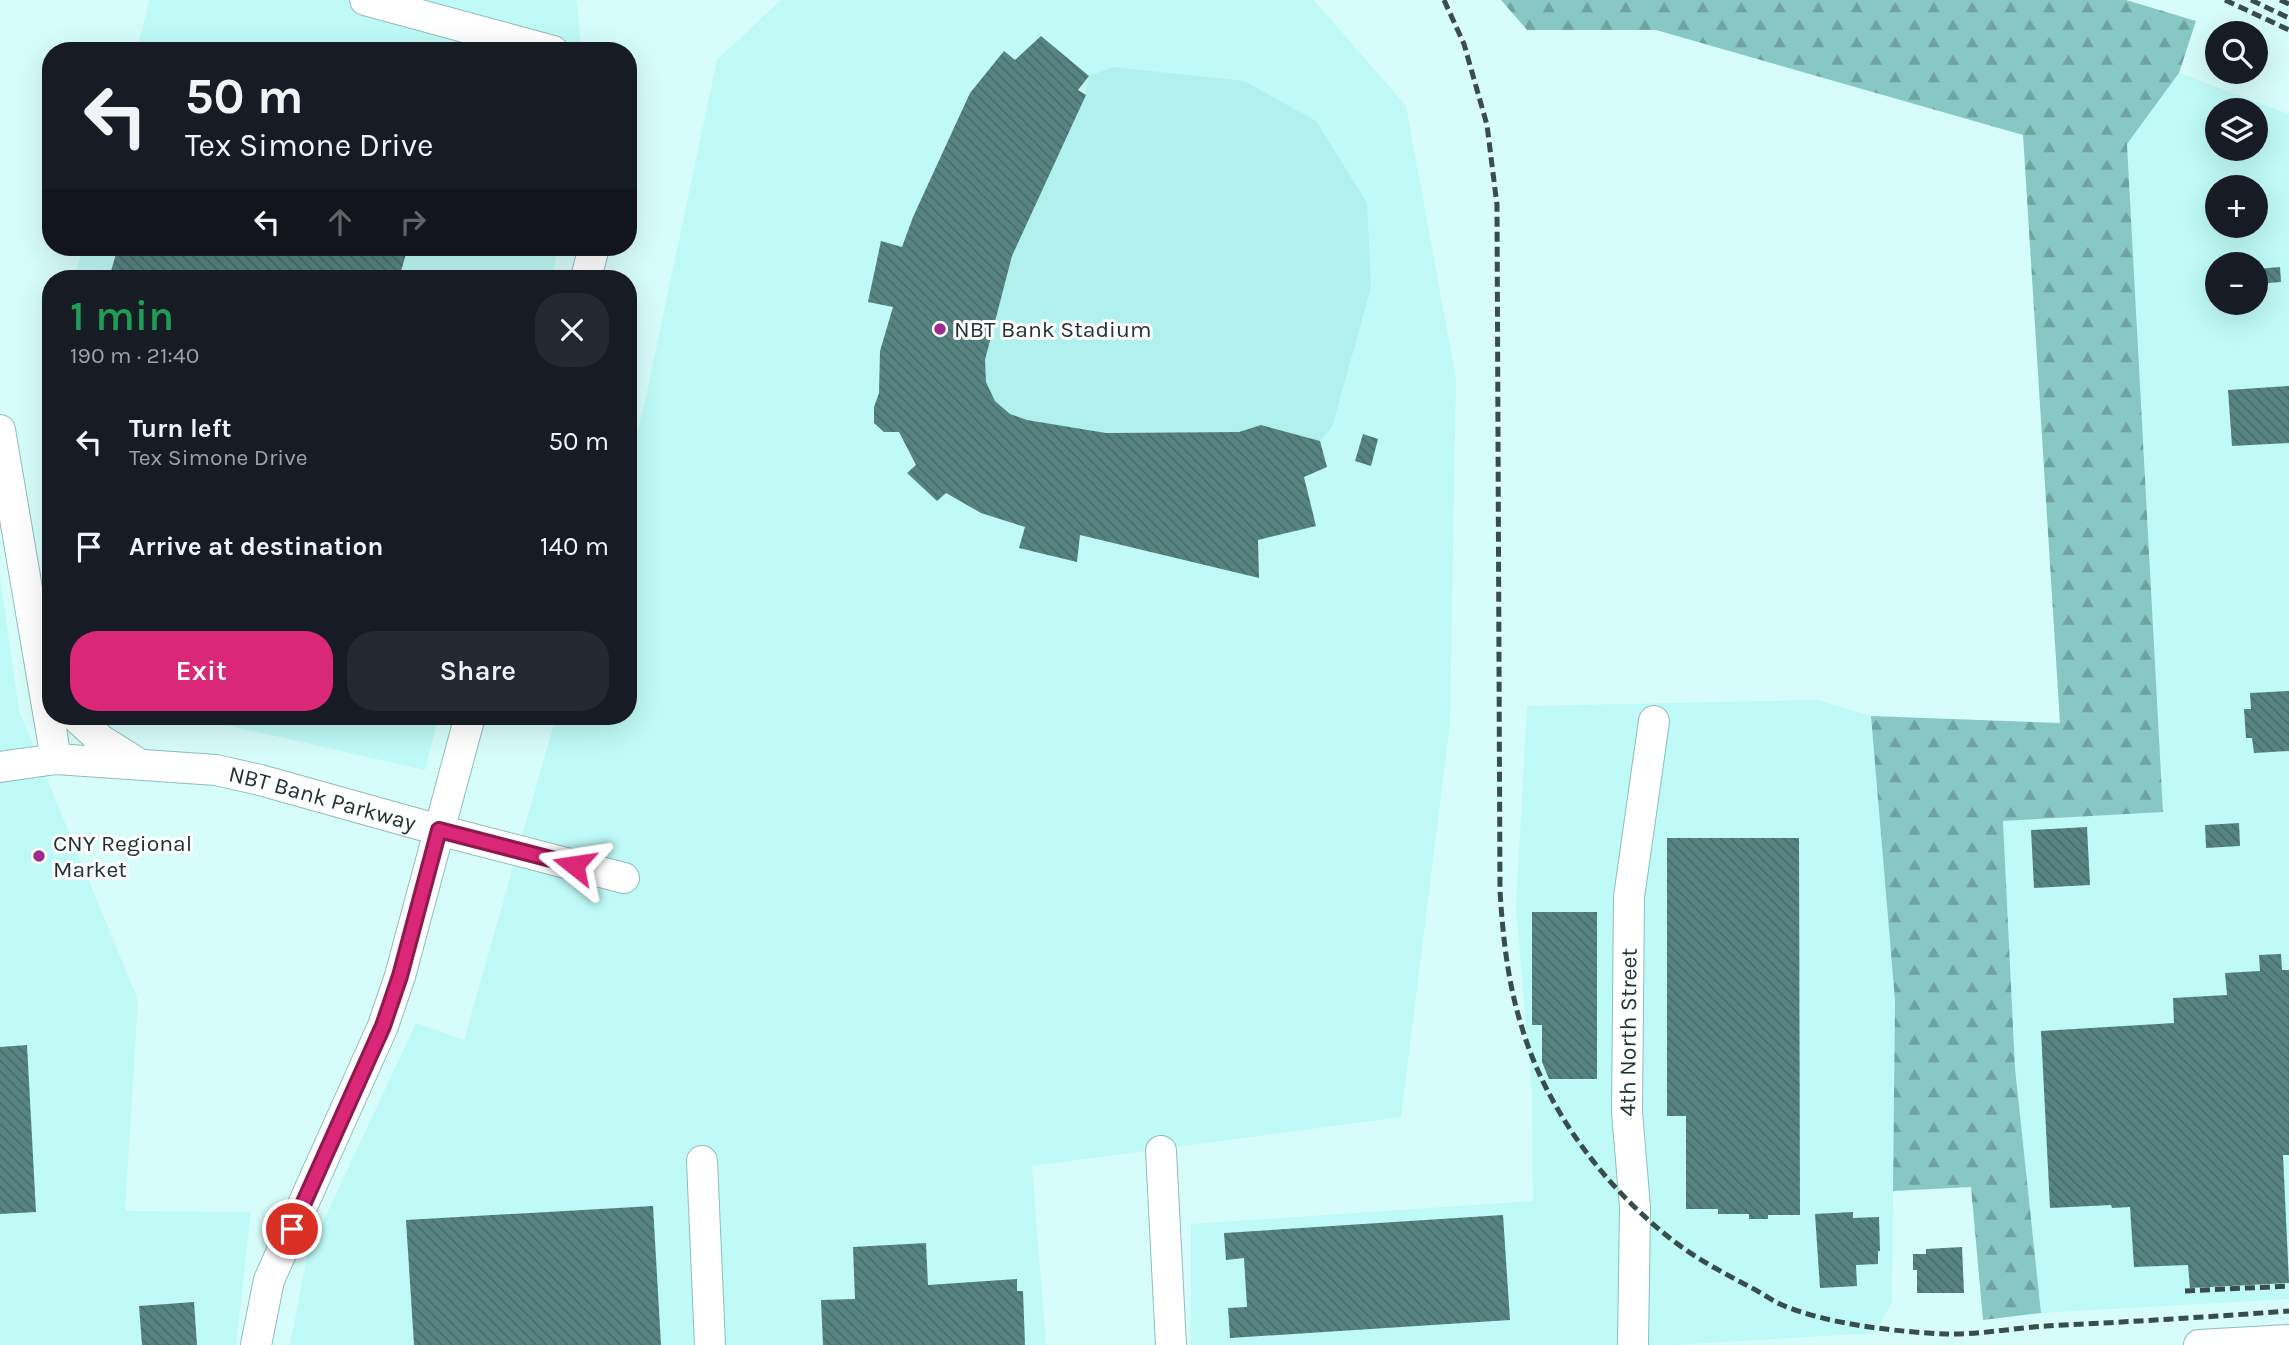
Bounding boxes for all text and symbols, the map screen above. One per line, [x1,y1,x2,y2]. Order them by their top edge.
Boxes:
map controls [2205,21,2268,315]
button: search [2205,21,2268,84]
text: 50 m [185,68,303,125]
icon: left [70,70,161,161]
button: layers [2205,98,2268,161]
text: Tex Simone Drive [185,127,433,164]
button: + [2205,175,2268,238]
icon: left [248,203,286,241]
icon: ahead [321,203,359,241]
icon: right [394,203,432,241]
button: − [2205,252,2268,315]
text: 1 min [70,291,174,341]
button: close [535,293,609,367]
place label: NBT Bank Stadium [954,316,1151,343]
marker: NBT Bank Stadium [932,321,948,337]
text: 190 m · 21:40 [70,342,199,369]
text: Turn left [129,413,231,444]
icon: left [70,423,108,461]
text: 50 m [548,426,609,457]
text: Tex Simone Drive [129,444,308,471]
icon: arrive [70,528,108,566]
text: Arrive at destination [129,531,383,562]
text: 140 m [540,531,609,562]
button: Exit [70,631,333,711]
button: Share [347,631,609,711]
street label: NBT Bank Parkway [226,760,419,836]
position arrow [537,828,611,902]
place label: CNY Regional Market [53,830,192,883]
marker: CNY Regional Market [31,848,47,864]
street label: 4th North Street [1613,948,1642,1117]
pin [262,1199,322,1259]
icon: arrive [273,1210,311,1248]

